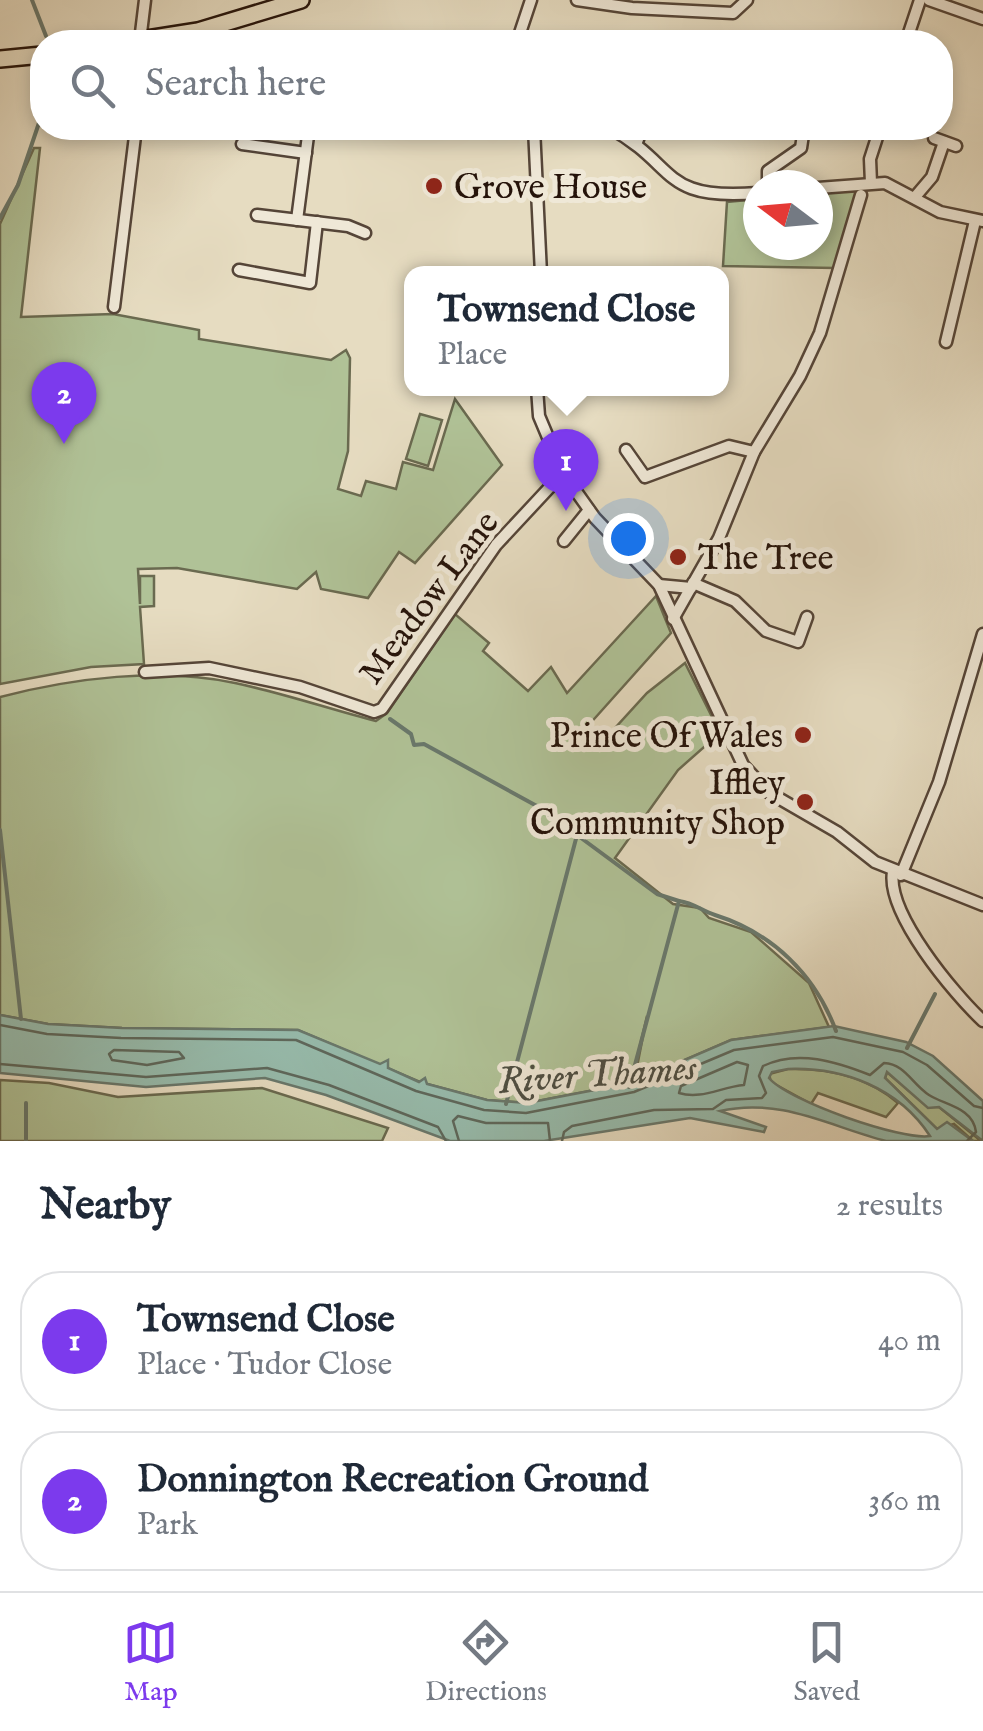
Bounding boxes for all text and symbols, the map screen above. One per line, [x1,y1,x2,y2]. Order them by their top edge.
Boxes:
search box [30,30,953,140]
icon: search [65,58,120,113]
text: Search here [145,61,326,109]
place label: Grove House [454,166,647,211]
north arrow [743,170,833,260]
marker: Grove House [423,175,445,197]
popup [404,266,729,396]
text: Townsend Close [438,287,695,335]
text: Place [438,335,507,376]
pin: 2 [32,362,96,444]
pin: 1 [534,428,598,511]
street label: Meadow Lane [350,503,510,694]
your location [603,513,654,564]
place label: The Tree [698,537,834,582]
marker: The Tree [667,546,689,568]
place label: Prince Of Wales [550,715,783,760]
marker: Prince Of Wales [792,724,814,746]
place label: Iffley Community Shop [530,762,786,847]
marker: Iffley Community Shop [794,791,816,813]
water label: River Thames [496,1045,699,1107]
text: Nearby [40,1180,171,1233]
text: 2 results [836,1186,943,1227]
text: Townsend Close [137,1297,395,1345]
text: 1 [69,1321,80,1362]
text: 40 m [878,1321,941,1362]
text: Place · Tudor Close [137,1345,392,1386]
text: Donnington Recreation Ground [137,1457,648,1505]
text: 2 [67,1481,82,1522]
text: 360 m [868,1481,941,1522]
text: Park [137,1505,198,1546]
tab: Map [123,1615,178,1710]
tab: Directions [425,1615,547,1710]
tab: Saved [793,1615,860,1710]

